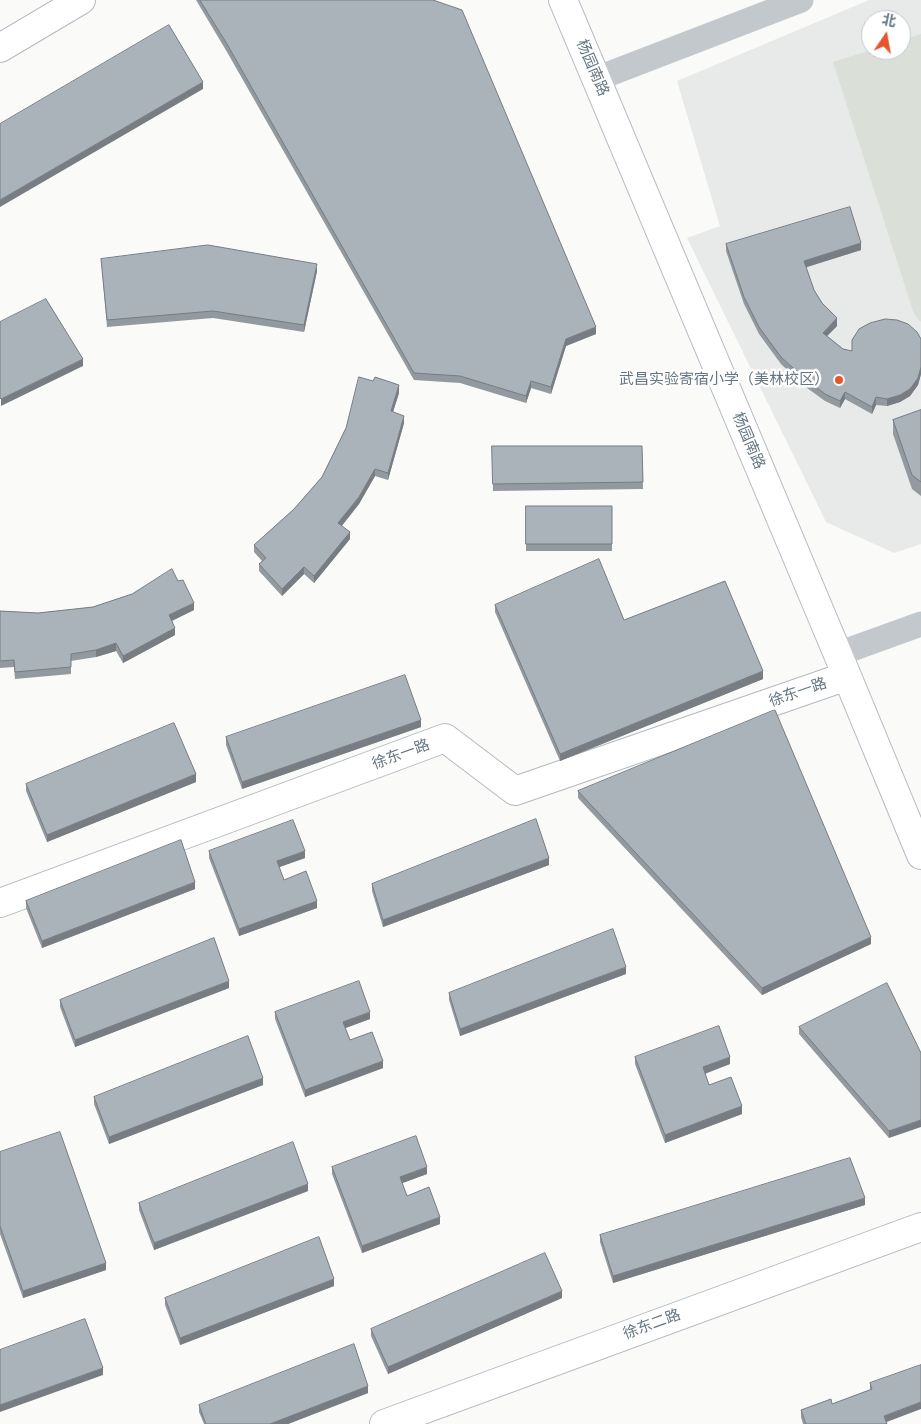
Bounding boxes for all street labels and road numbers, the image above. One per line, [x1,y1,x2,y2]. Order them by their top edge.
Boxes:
street label: 杨园南路 [572,37,612,99]
street label: 杨园南路 [728,410,768,472]
street label: 徐东一路 [767,675,829,711]
street label: 徐东一路 [370,736,432,774]
street label: 徐东二路 [621,1306,683,1344]

